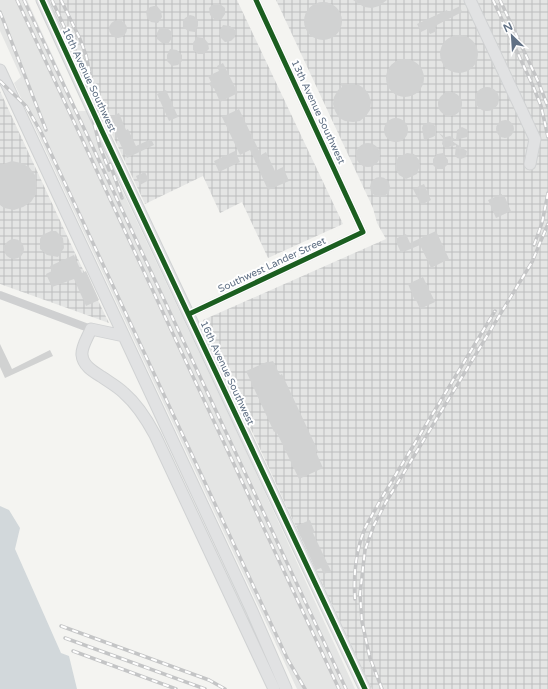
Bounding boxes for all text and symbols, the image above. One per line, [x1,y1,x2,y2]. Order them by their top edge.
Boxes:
north arrow [492,16,532,56]
text: N [501,20,515,35]
street label: 16th Avenue Southwest [60,26,119,134]
street label: 13th Avenue Southwest [289,58,348,166]
street label: Southwest Lander Street [216,235,328,295]
street label: 16th Avenue Southwest [198,319,257,427]

